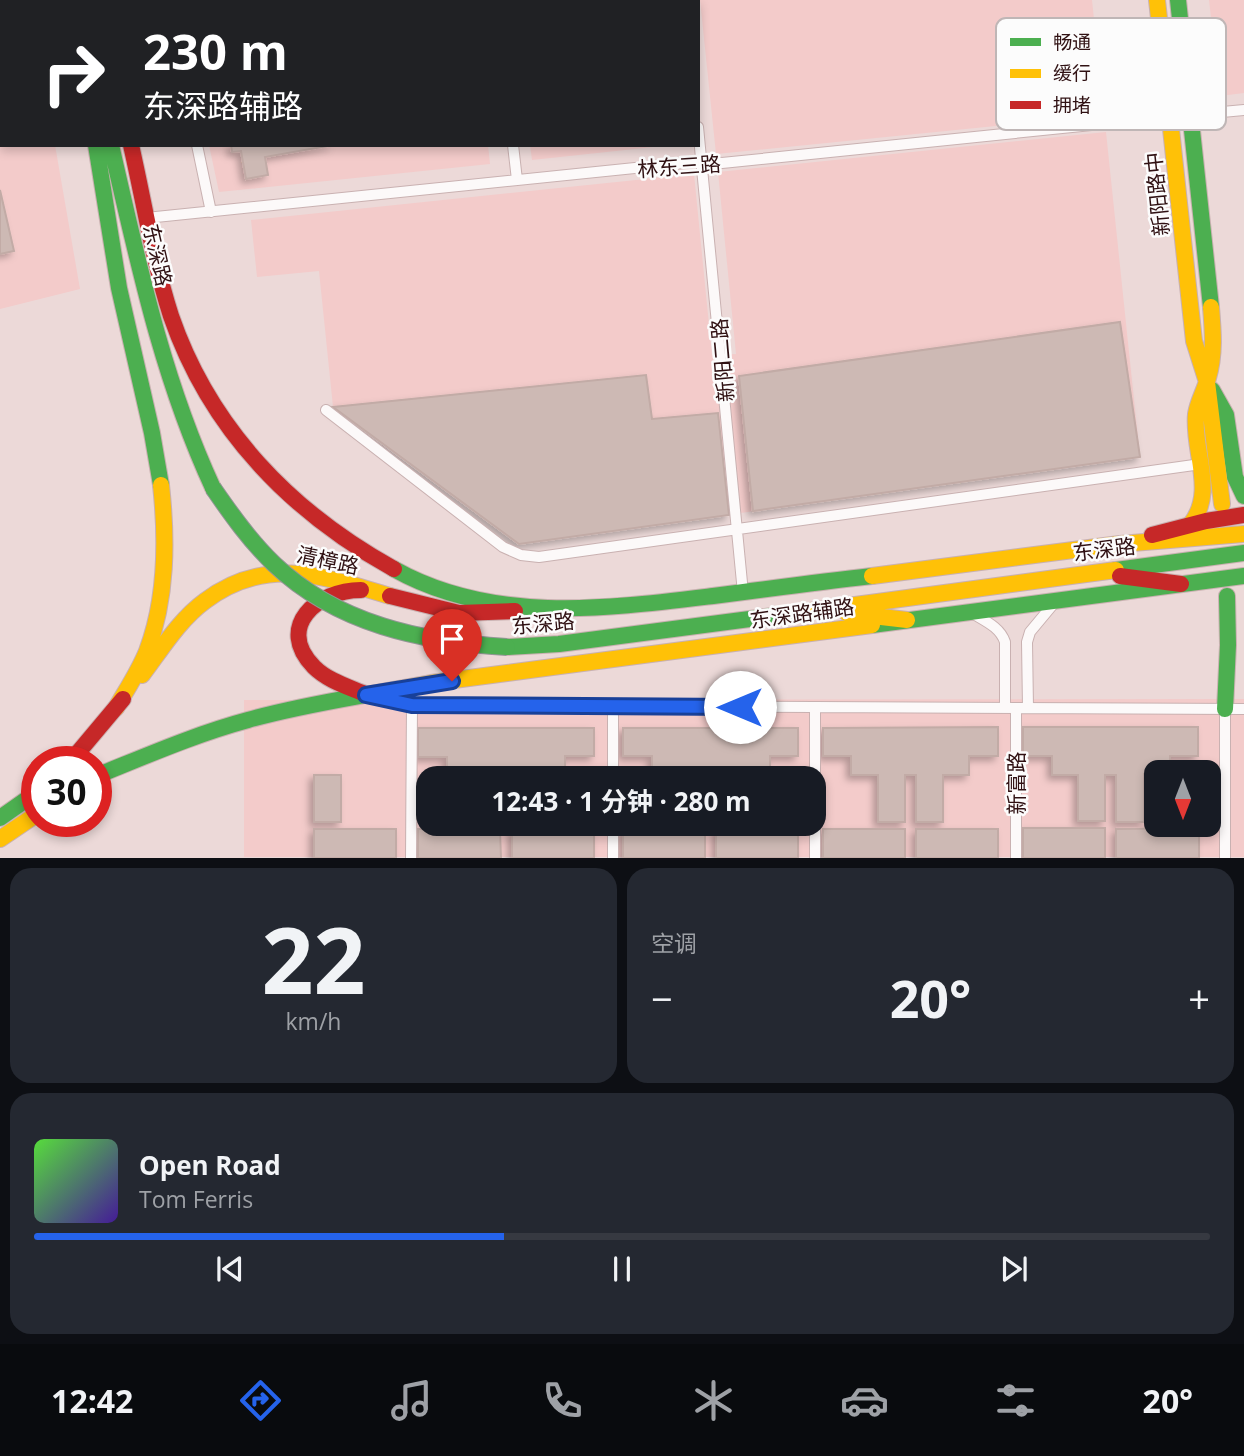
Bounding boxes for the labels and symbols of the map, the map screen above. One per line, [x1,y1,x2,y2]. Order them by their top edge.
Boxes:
legend [996,18,1226,130]
text: 畅通 [1053,29,1091,55]
text: 缓行 [1053,60,1091,86]
text: 拥堵 [1053,92,1091,118]
street label: 林东三路 [636,149,722,183]
street label: 新阳路中 [1139,151,1175,237]
street label: 东深路 [137,221,179,289]
street label: 新阳二路 [704,317,740,403]
street label: 东深路 [1071,531,1137,567]
street label: 清樟路 [294,540,362,580]
street label: 东深路辅路 [748,592,856,634]
street label: 东深路 [510,606,576,640]
pin [422,609,482,681]
position arrow [703,670,777,744]
speed limit sign: 30 [21,746,112,837]
street label: 新富路 [1002,752,1030,815]
north arrow [1144,760,1222,836]

